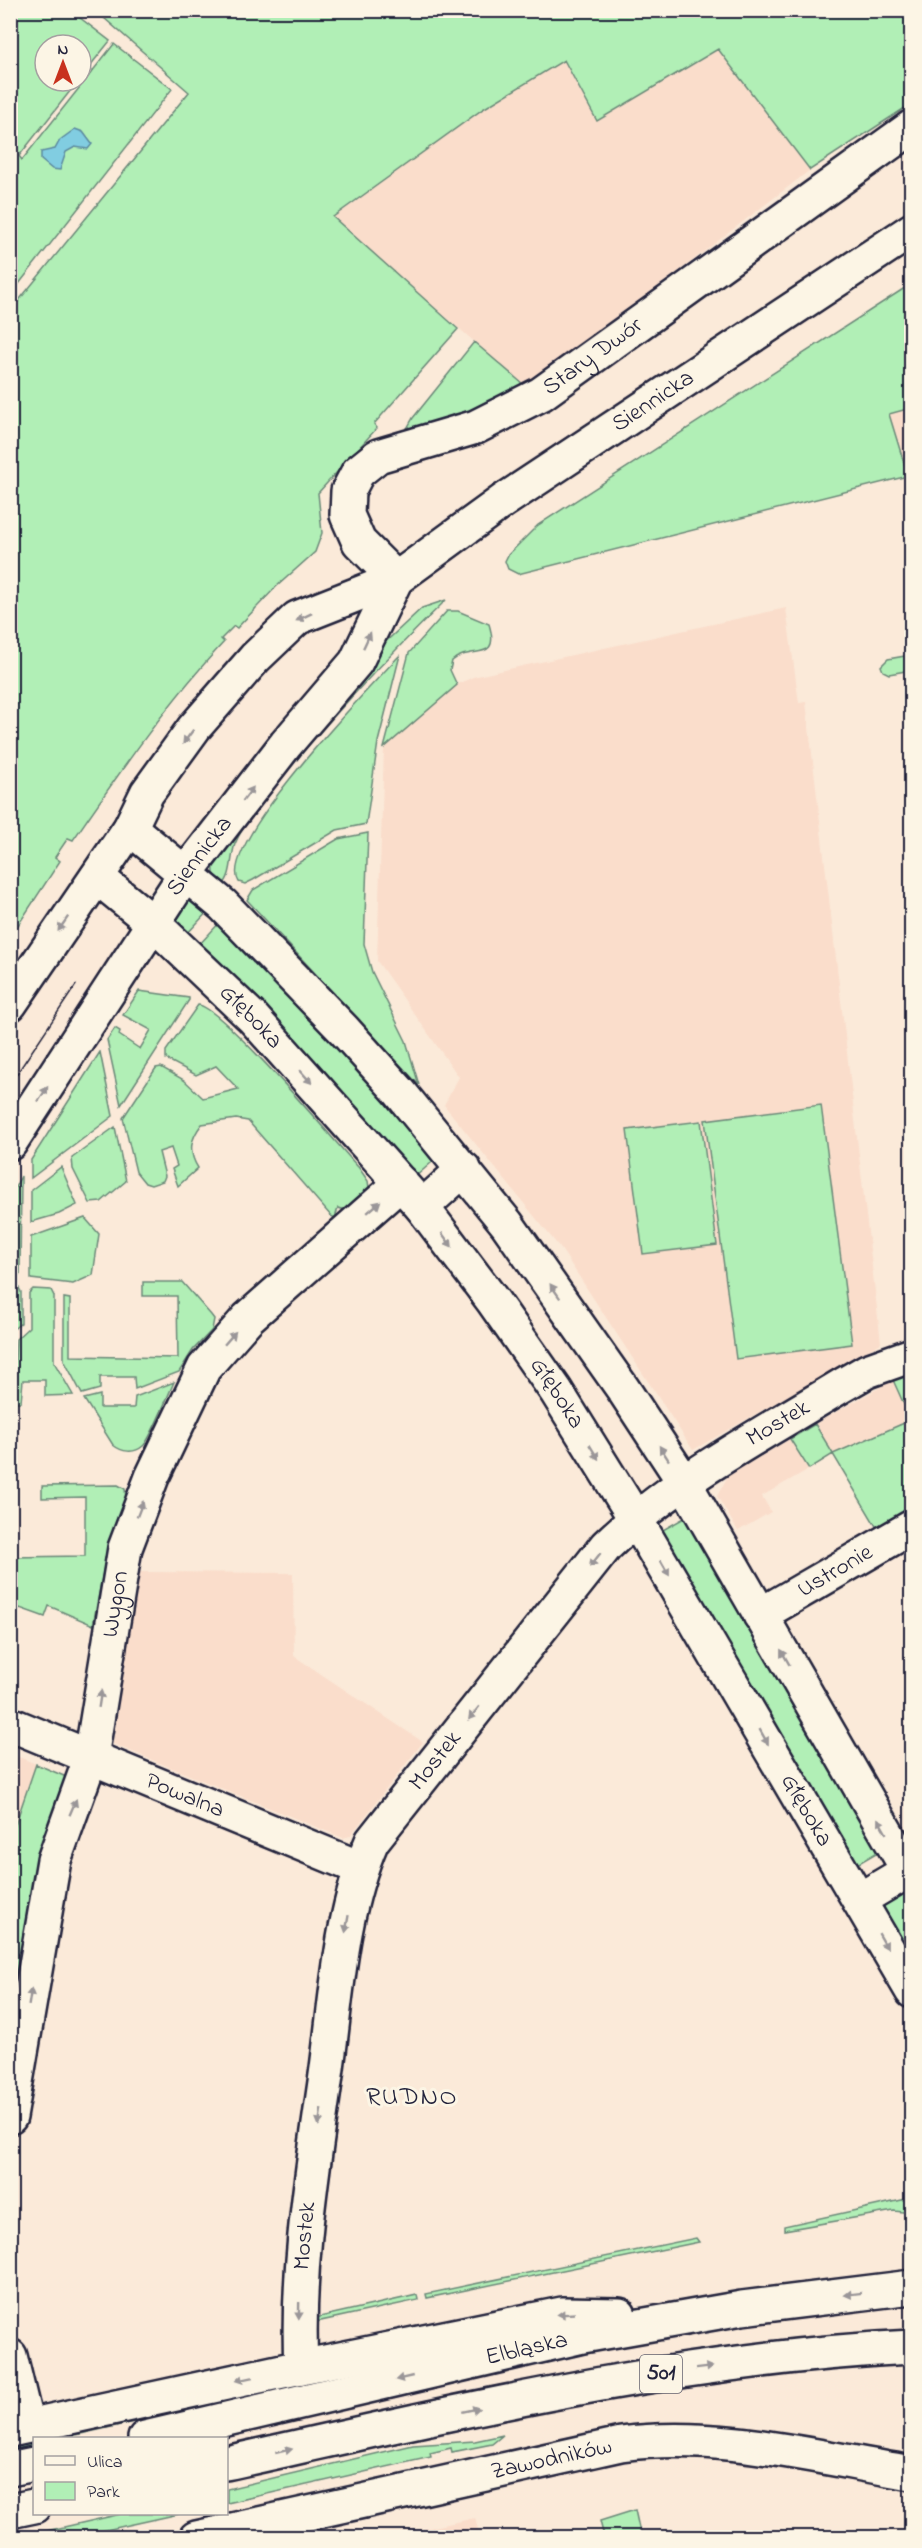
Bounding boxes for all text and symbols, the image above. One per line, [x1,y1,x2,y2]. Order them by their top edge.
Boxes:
north arrow [33,33,93,93]
text: N [58,38,69,62]
street label: Stary Dwór [535,308,651,405]
street label: Siennicka [605,361,702,442]
one-way arrow [295,612,312,621]
one-way arrow [362,632,371,649]
one-way arrow [182,729,194,744]
one-way arrow [241,786,254,802]
street label: Siennicka [158,809,242,903]
one-way arrow [57,916,69,932]
street label: Głęboka [210,976,291,1057]
one-way arrow [299,1069,312,1084]
one-way arrow [37,1086,48,1102]
one-way arrow [366,1201,381,1214]
one-way arrow [441,1232,453,1248]
one-way arrow [549,1284,561,1300]
one-way arrow [223,1331,236,1346]
street label: Głęboka [520,1350,593,1436]
street label: Mostek [740,1391,817,1456]
one-way arrow [589,1444,600,1460]
one-way arrow [659,1445,670,1461]
one-way arrow [135,1500,145,1518]
street label: Ustronie [791,1536,880,1607]
one-way arrow [588,1552,601,1568]
one-way arrow [660,1560,670,1577]
street label: Wygon [93,1568,139,1640]
one-way arrow [779,1649,790,1665]
one-way arrow [96,1690,105,1709]
one-way arrow [468,1705,480,1720]
street label: Mostek [401,1723,471,1799]
one-way arrow [758,1729,769,1745]
street label: Powalna [140,1764,230,1828]
street label: Głęboka [771,1767,841,1853]
one-way arrow [68,1798,78,1816]
one-way arrow [877,1818,888,1834]
one-way arrow [342,1915,351,1934]
one-way arrow [878,1933,888,1950]
one-way arrow [26,1987,35,2006]
district label: RUDNO [366,2079,458,2117]
one-way arrow [315,2108,325,2127]
street label: Mostek [285,2199,326,2271]
one-way arrow [844,2289,863,2299]
one-way arrow [295,2302,304,2321]
one-way arrow [556,2310,575,2319]
street label: Elbląska [482,2323,571,2376]
road number: 501 [640,2355,682,2393]
one-way arrow [695,2364,714,2373]
one-way arrow [395,2373,413,2383]
one-way arrow [235,2375,253,2385]
one-way arrow [461,2404,480,2414]
street label: Zawodników [488,2429,615,2490]
legend [33,2437,228,2515]
one-way arrow [274,2445,293,2455]
text: Ulica [87,2450,122,2476]
text: Park [87,2480,120,2506]

